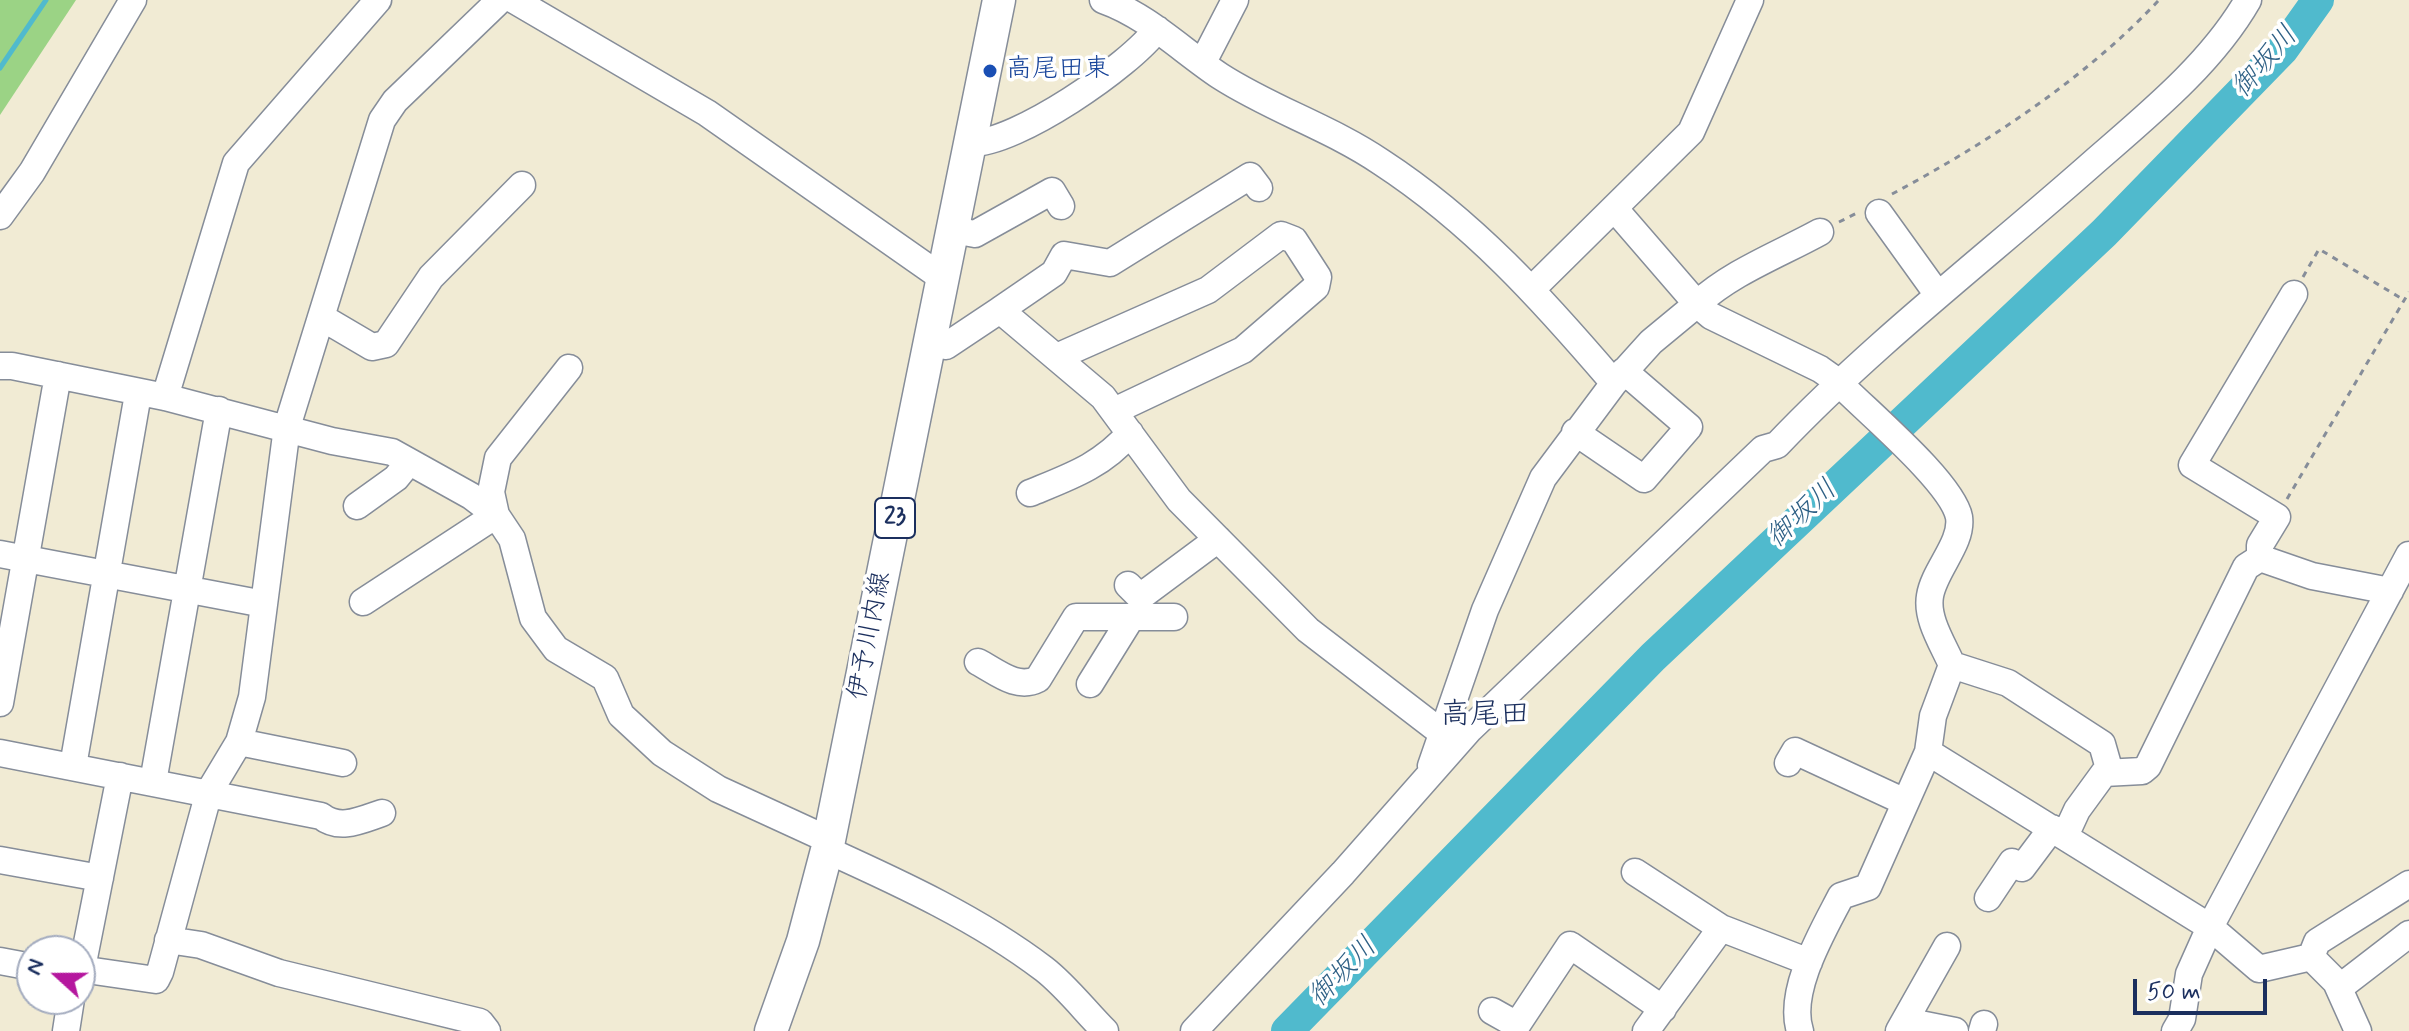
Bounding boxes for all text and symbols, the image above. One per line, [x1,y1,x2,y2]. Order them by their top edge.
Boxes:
water label: 御坂川 [2226,20,2306,106]
place label: 高尾田東 [1006,55,1110,87]
marker: 高尾田東 [981,62,999,80]
water label: 御坂川 [1761,474,1845,556]
road number: 23 [875,498,915,538]
street label: 伊予川内線 [843,569,899,703]
district label: 高尾田 [1440,699,1530,735]
water label: 御坂川 [1303,931,1385,1015]
north arrow [16,935,96,1015]
text: N [20,955,51,979]
scale bar [2137,963,2271,1013]
text: 50 m [2147,977,2201,1008]

